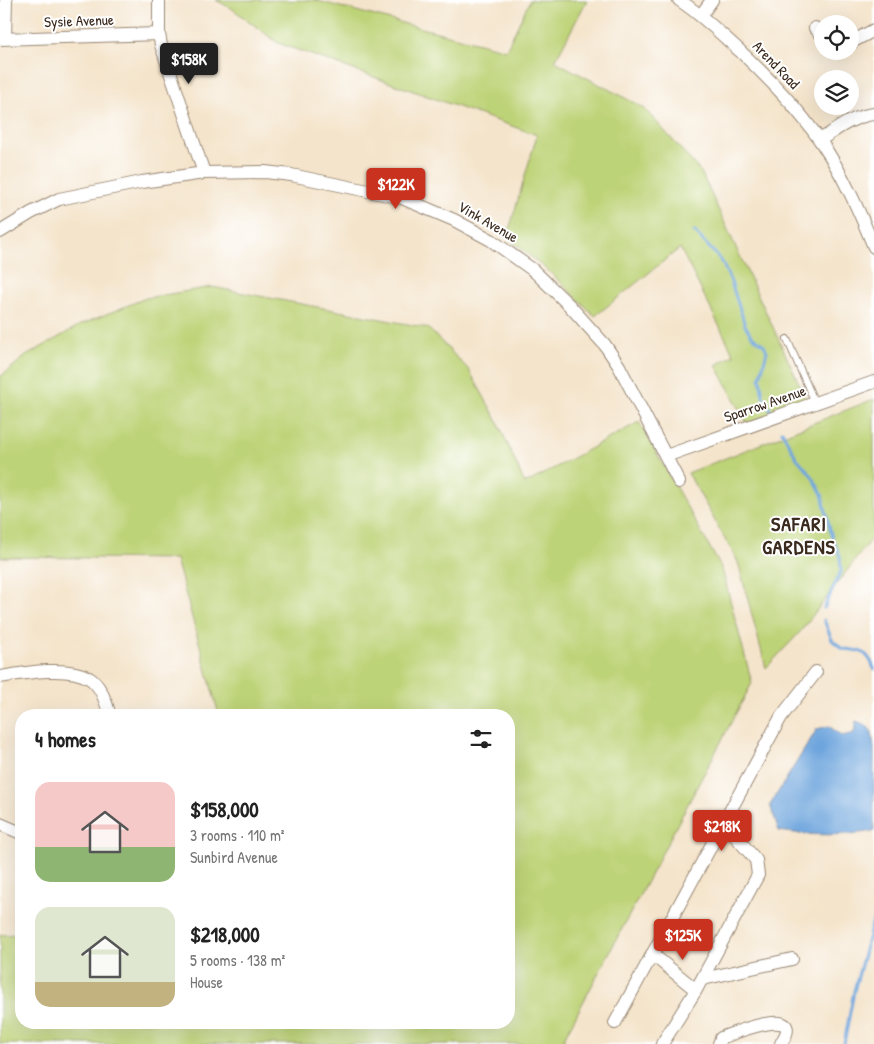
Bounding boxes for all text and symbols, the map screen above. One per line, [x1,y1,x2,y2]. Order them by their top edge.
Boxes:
street label: Sysie Avenue [44,9,114,32]
map controls [814,15,859,115]
button: locate [814,15,859,60]
street label: Arend Road [748,36,805,94]
pin: $158K [154,42,224,85]
text: $158K [171,48,207,70]
button: layers [814,70,859,115]
pin: $122K [361,168,431,210]
text: $122K [377,173,415,195]
street label: Vink Avenue [454,196,522,247]
street label: Sparrow Avenue [721,380,809,427]
district label: SAFARI GARDENS [762,510,836,560]
text: 4 homes [35,725,96,754]
icon: filters [467,725,495,753]
text: $158,000 [190,795,259,824]
icon: home [75,802,135,862]
pin: $218K [687,810,757,852]
text: $218K [704,815,740,837]
text: 3 rooms · 110 m² [190,824,285,846]
text: Sunbird Avenue [190,846,278,868]
pin: $125K [648,918,718,961]
text: $218,000 [190,920,260,949]
text: $125K [665,924,701,946]
icon: home [75,927,135,987]
text: 5 rooms · 138 m² [190,949,285,971]
text: House [190,971,223,993]

